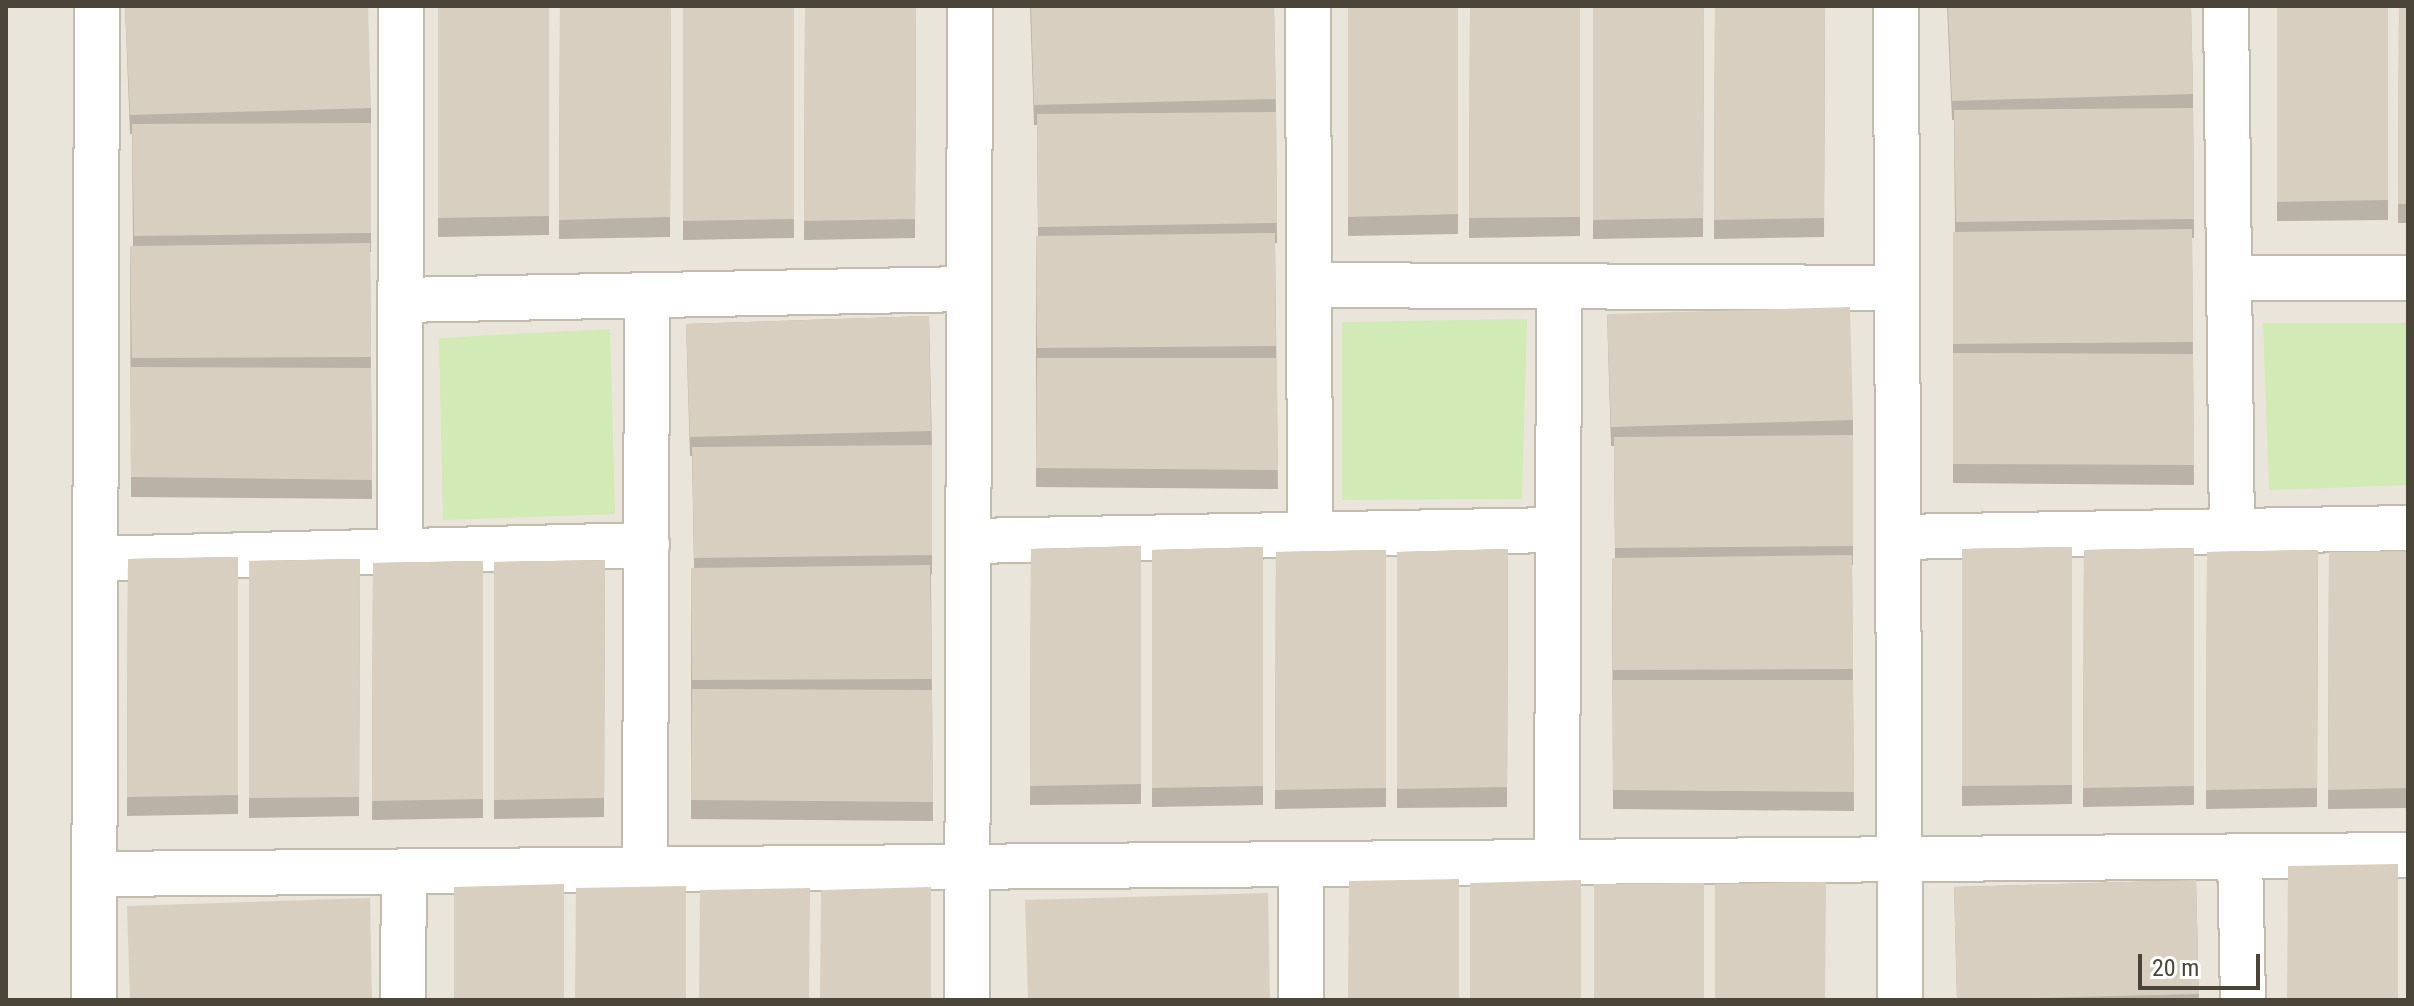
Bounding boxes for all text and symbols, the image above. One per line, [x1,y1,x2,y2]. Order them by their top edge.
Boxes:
scale bar [2142,938,2264,988]
text: 20 m [2152,954,2199,982]

